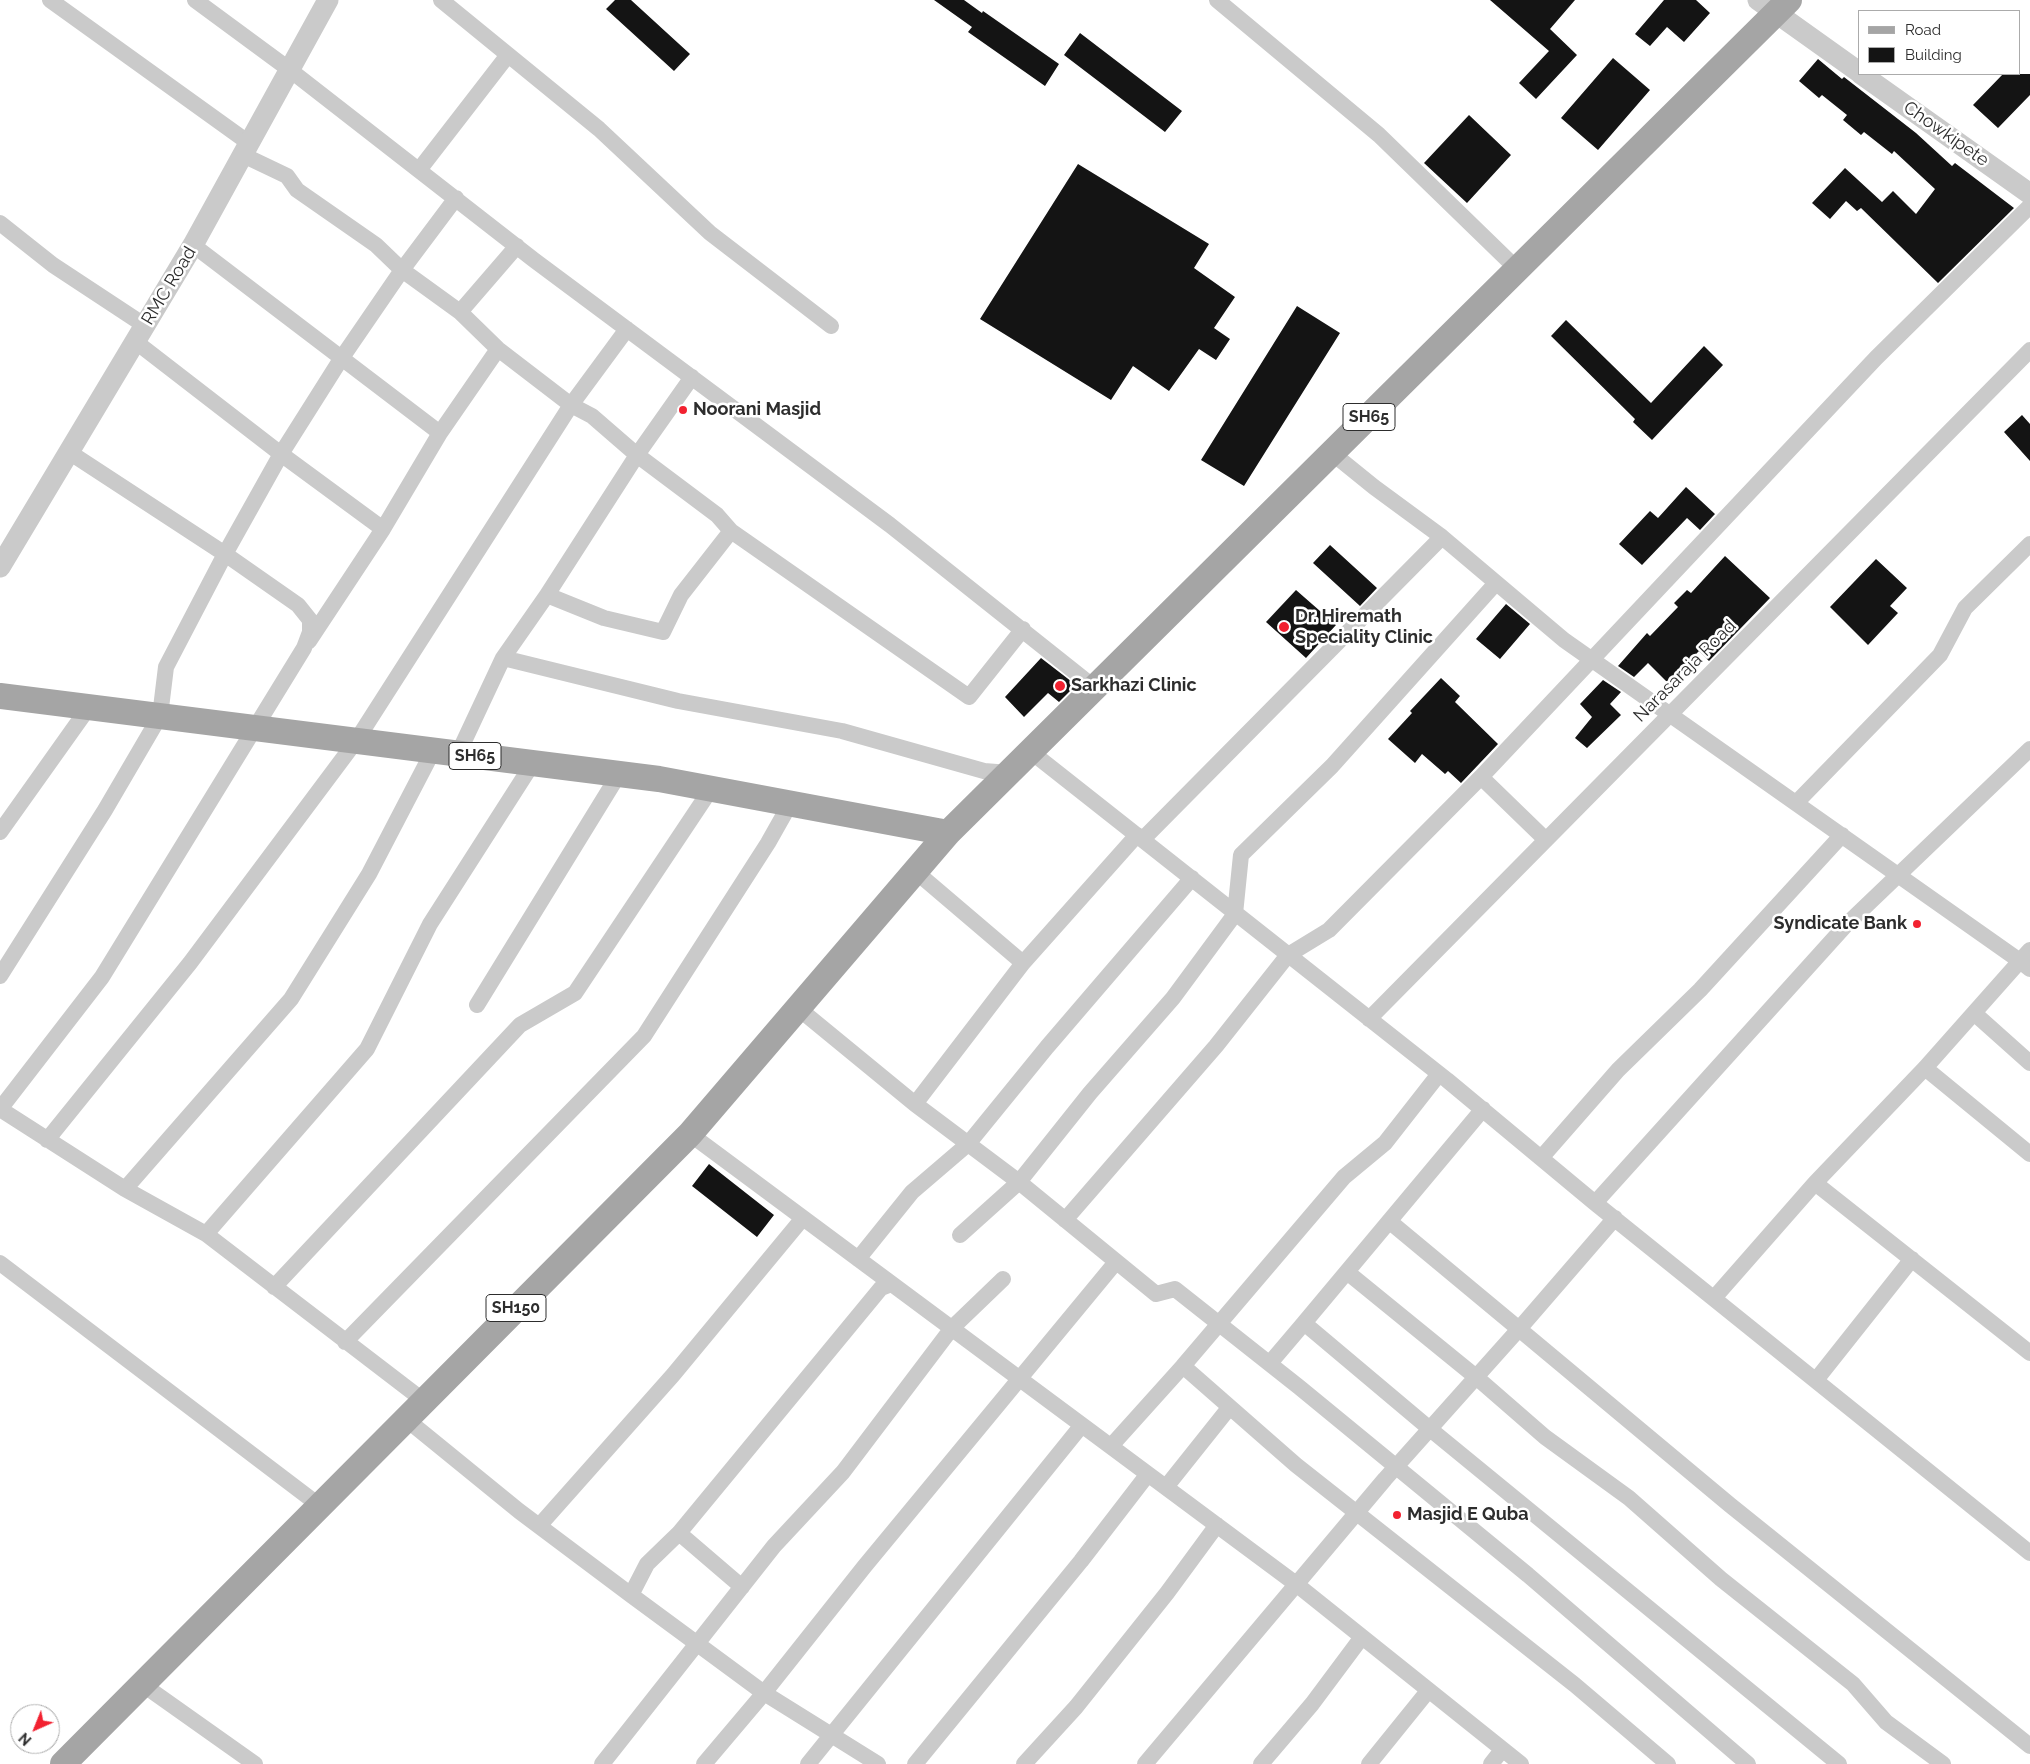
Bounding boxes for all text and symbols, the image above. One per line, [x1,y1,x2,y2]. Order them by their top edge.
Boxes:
legend [1858,10,2020,75]
text: Road [1905,21,1941,39]
text: Building [1905,46,1962,64]
street label: Chowkipete [1899,97,1993,171]
street label: RMC Road [137,243,201,329]
place label: Noorani Masjid [693,399,821,421]
marker: Noorani Masjid [677,404,689,416]
road number: SH65 [1343,404,1395,431]
place label: Dr. Hiremath Speciality Clinic [1295,606,1433,649]
street label: Narasaraja Road [1629,615,1741,727]
marker: Dr. Hiremath Speciality Clinic [1277,620,1291,634]
place label: Sarkhazi Clinic [1071,675,1197,697]
marker: Sarkhazi Clinic [1053,679,1067,693]
road number: SH65 [449,742,501,769]
place label: Syndicate Bank [1774,913,1907,935]
marker: Syndicate Bank [1911,918,1923,930]
road number: SH150 [486,1295,546,1322]
place label: Masjid E Quba [1407,1504,1528,1526]
marker: Masjid E Quba [1391,1509,1403,1521]
north arrow [10,1704,60,1754]
text: N [16,1730,35,1749]

